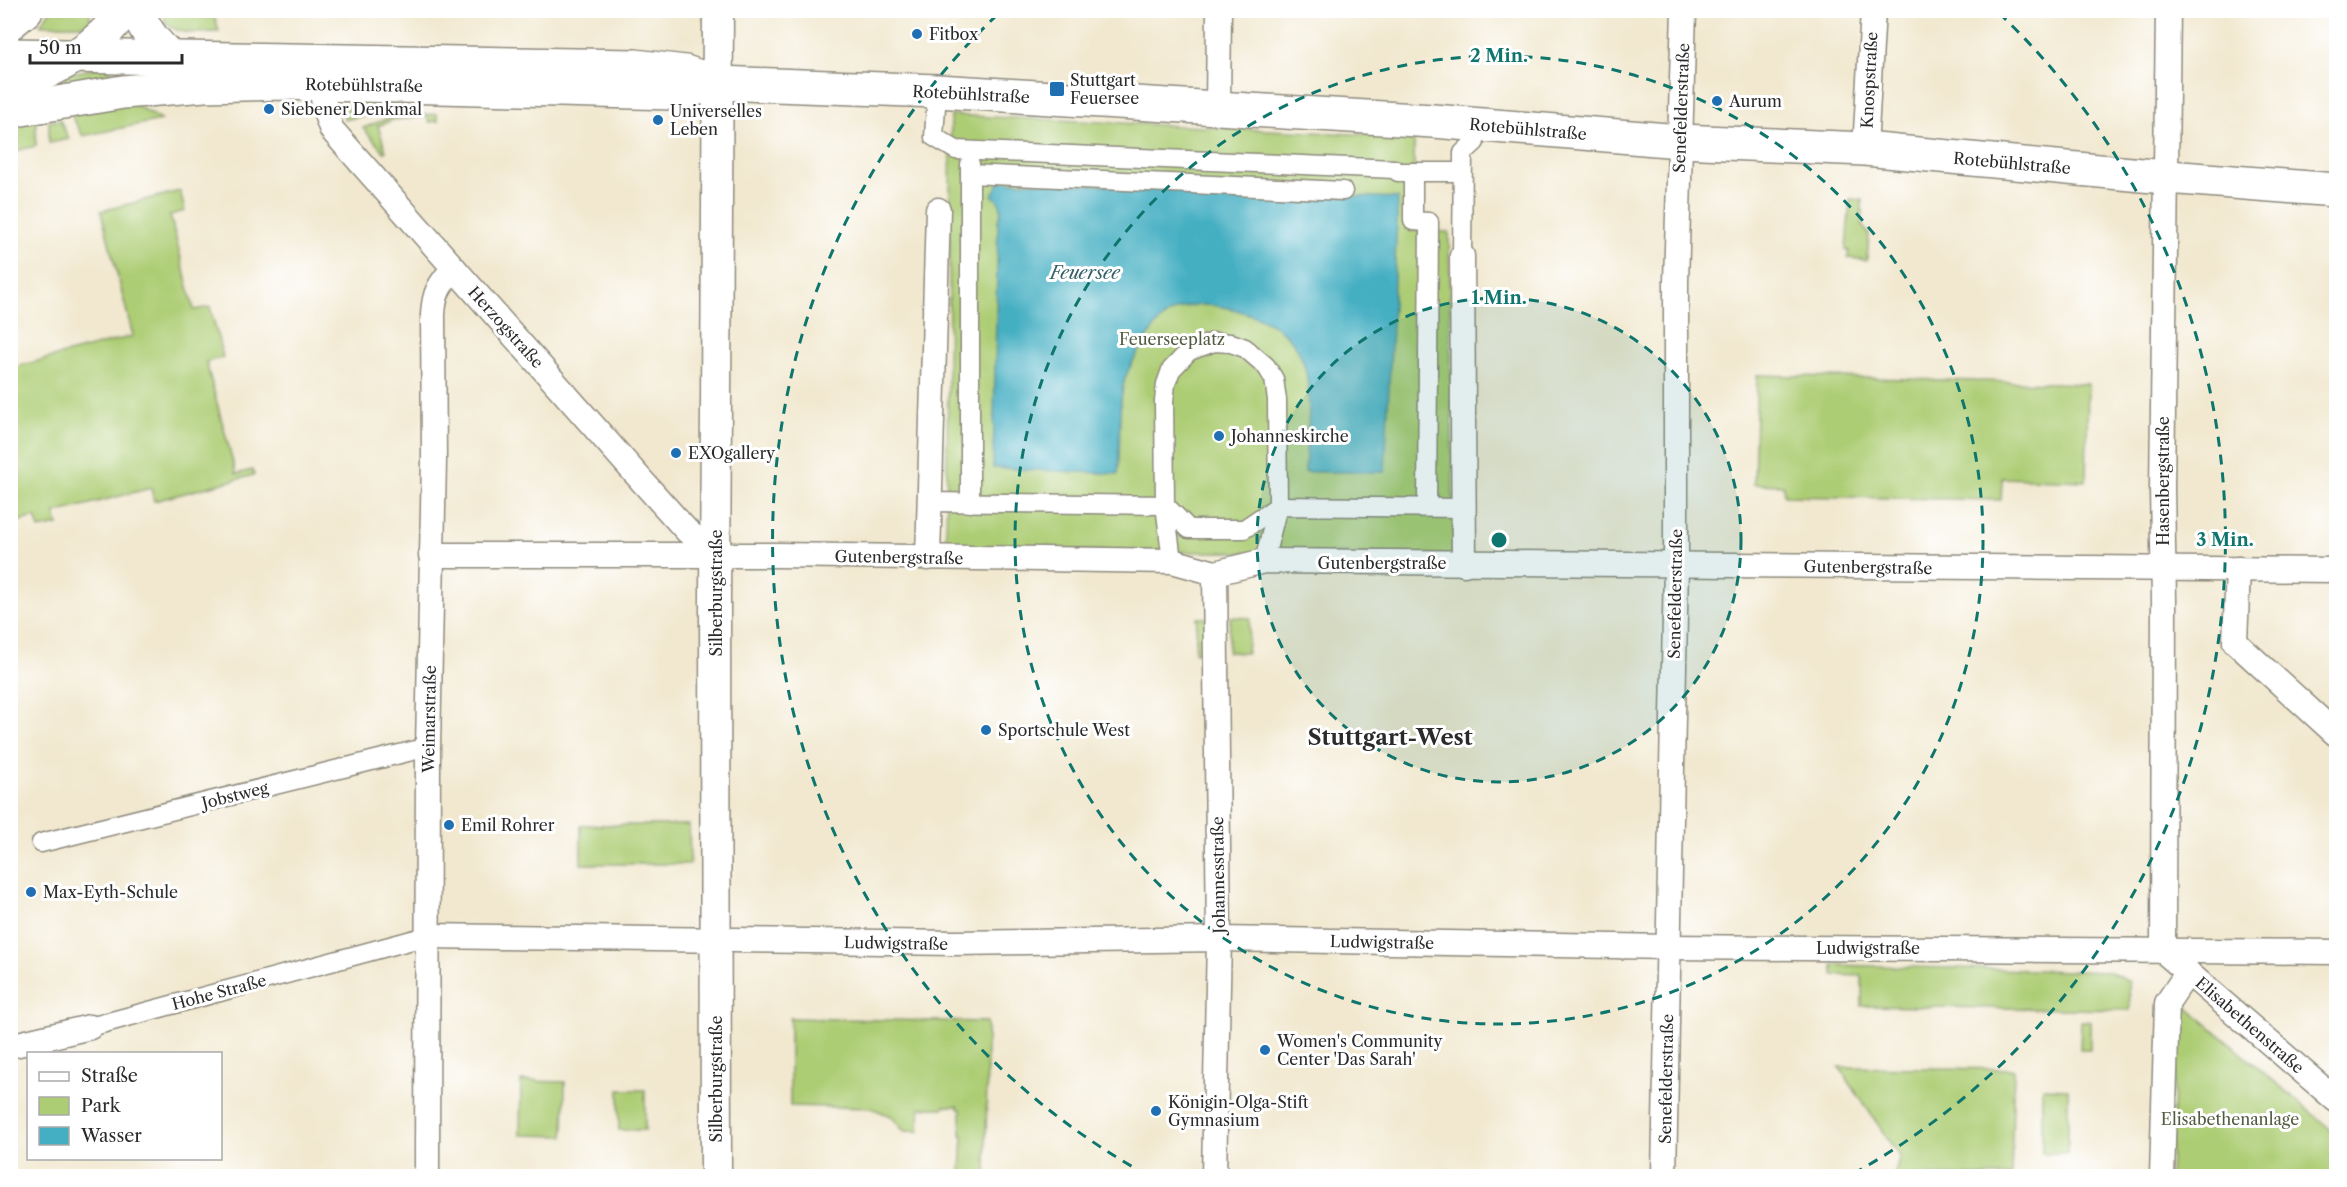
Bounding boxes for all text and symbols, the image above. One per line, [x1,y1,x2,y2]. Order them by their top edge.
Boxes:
place label: Fitbox [929,24,979,44]
scale bar [30,27,182,65]
marker: Fitbox [910,27,924,41]
street label: Knospstraße [1856,31,1882,129]
text: 50 m [39,37,82,59]
street label: Senefelderstraße [1669,43,1693,173]
text: 2 Min. [1470,45,1528,67]
place label: Stuttgart Feuersee [1070,70,1139,108]
street label: Rotebühlstraße [305,74,423,96]
marker: Stuttgart Feuersee [1048,80,1066,98]
street label: Rotebühlstraße [912,81,1030,107]
place label: Aurum [1728,91,1782,111]
marker: Aurum [1710,94,1724,108]
place label: Siebener Denkmal [281,99,422,119]
place label: Universelles Leben [670,101,762,139]
marker: Siebener Denkmal [262,102,276,116]
marker: Universelles Leben [651,113,665,127]
street label: Rotebühlstraße [1468,114,1588,144]
street label: Rotebühlstraße [1952,148,2072,178]
water label: Feuersee [1048,262,1121,284]
street label: Herzogstraße [464,282,548,372]
text: 1 Min. [1471,287,1527,309]
park label: Feuerseeplatz [1119,329,1225,349]
street label: Hasenbergstraße [2153,416,2173,546]
place label: Johanneskirche [1228,426,1349,446]
marker: Johanneskirche [1212,429,1226,443]
place label: EXOgallery [688,443,776,463]
marker: EXOgallery [669,446,683,460]
street label: Senefelderstraße [1664,529,1686,659]
text: 3 Min. [2196,529,2254,551]
street label: Silberburgstraße [706,530,726,656]
centre of rings [1489,530,1509,550]
street label: Gutenbergstraße [834,546,964,568]
street label: Gutenbergstraße [1318,553,1446,573]
street label: Gutenbergstraße [1803,556,1933,578]
street label: Weimarstraße [418,665,440,774]
place label: Sportschule West [998,720,1130,740]
marker: Sportschule West [979,723,993,737]
district label: Stuttgart-West [1307,724,1473,751]
street label: Jobstweg [197,777,271,814]
place label: Emil Rohrer [461,815,555,835]
street label: Johannesstraße [1207,816,1229,937]
marker: Emil Rohrer [442,818,456,832]
place label: Max-Eyth-Schule [43,882,178,902]
marker: Max-Eyth-Schule [24,885,38,899]
street label: Ludwigstraße [1330,931,1434,953]
street label: Ludwigstraße [844,932,948,954]
street label: Ludwigstraße [1816,938,1920,958]
street label: Hohe Straße [170,970,268,1014]
street label: Elisabethenstraße [2192,972,2308,1078]
street label: Senefelderstraße [1655,1014,1677,1144]
street label: Silberburgstraße [706,1016,726,1142]
place label: Women's Community Center 'Das Sarah' [1276,1031,1444,1069]
marker: Women's Community Center 'Das Sarah' [1258,1043,1272,1057]
legend [27,1052,222,1160]
text: Straße [81,1065,138,1087]
place label: Königin-Olga-Stift Gymnasium [1168,1092,1308,1130]
text: Park [81,1095,122,1117]
marker: Königin-Olga-Stift Gymnasium [1149,1104,1163,1118]
park label: Elisabethenanlage [2161,1109,2299,1129]
text: Wasser [80,1125,142,1147]

